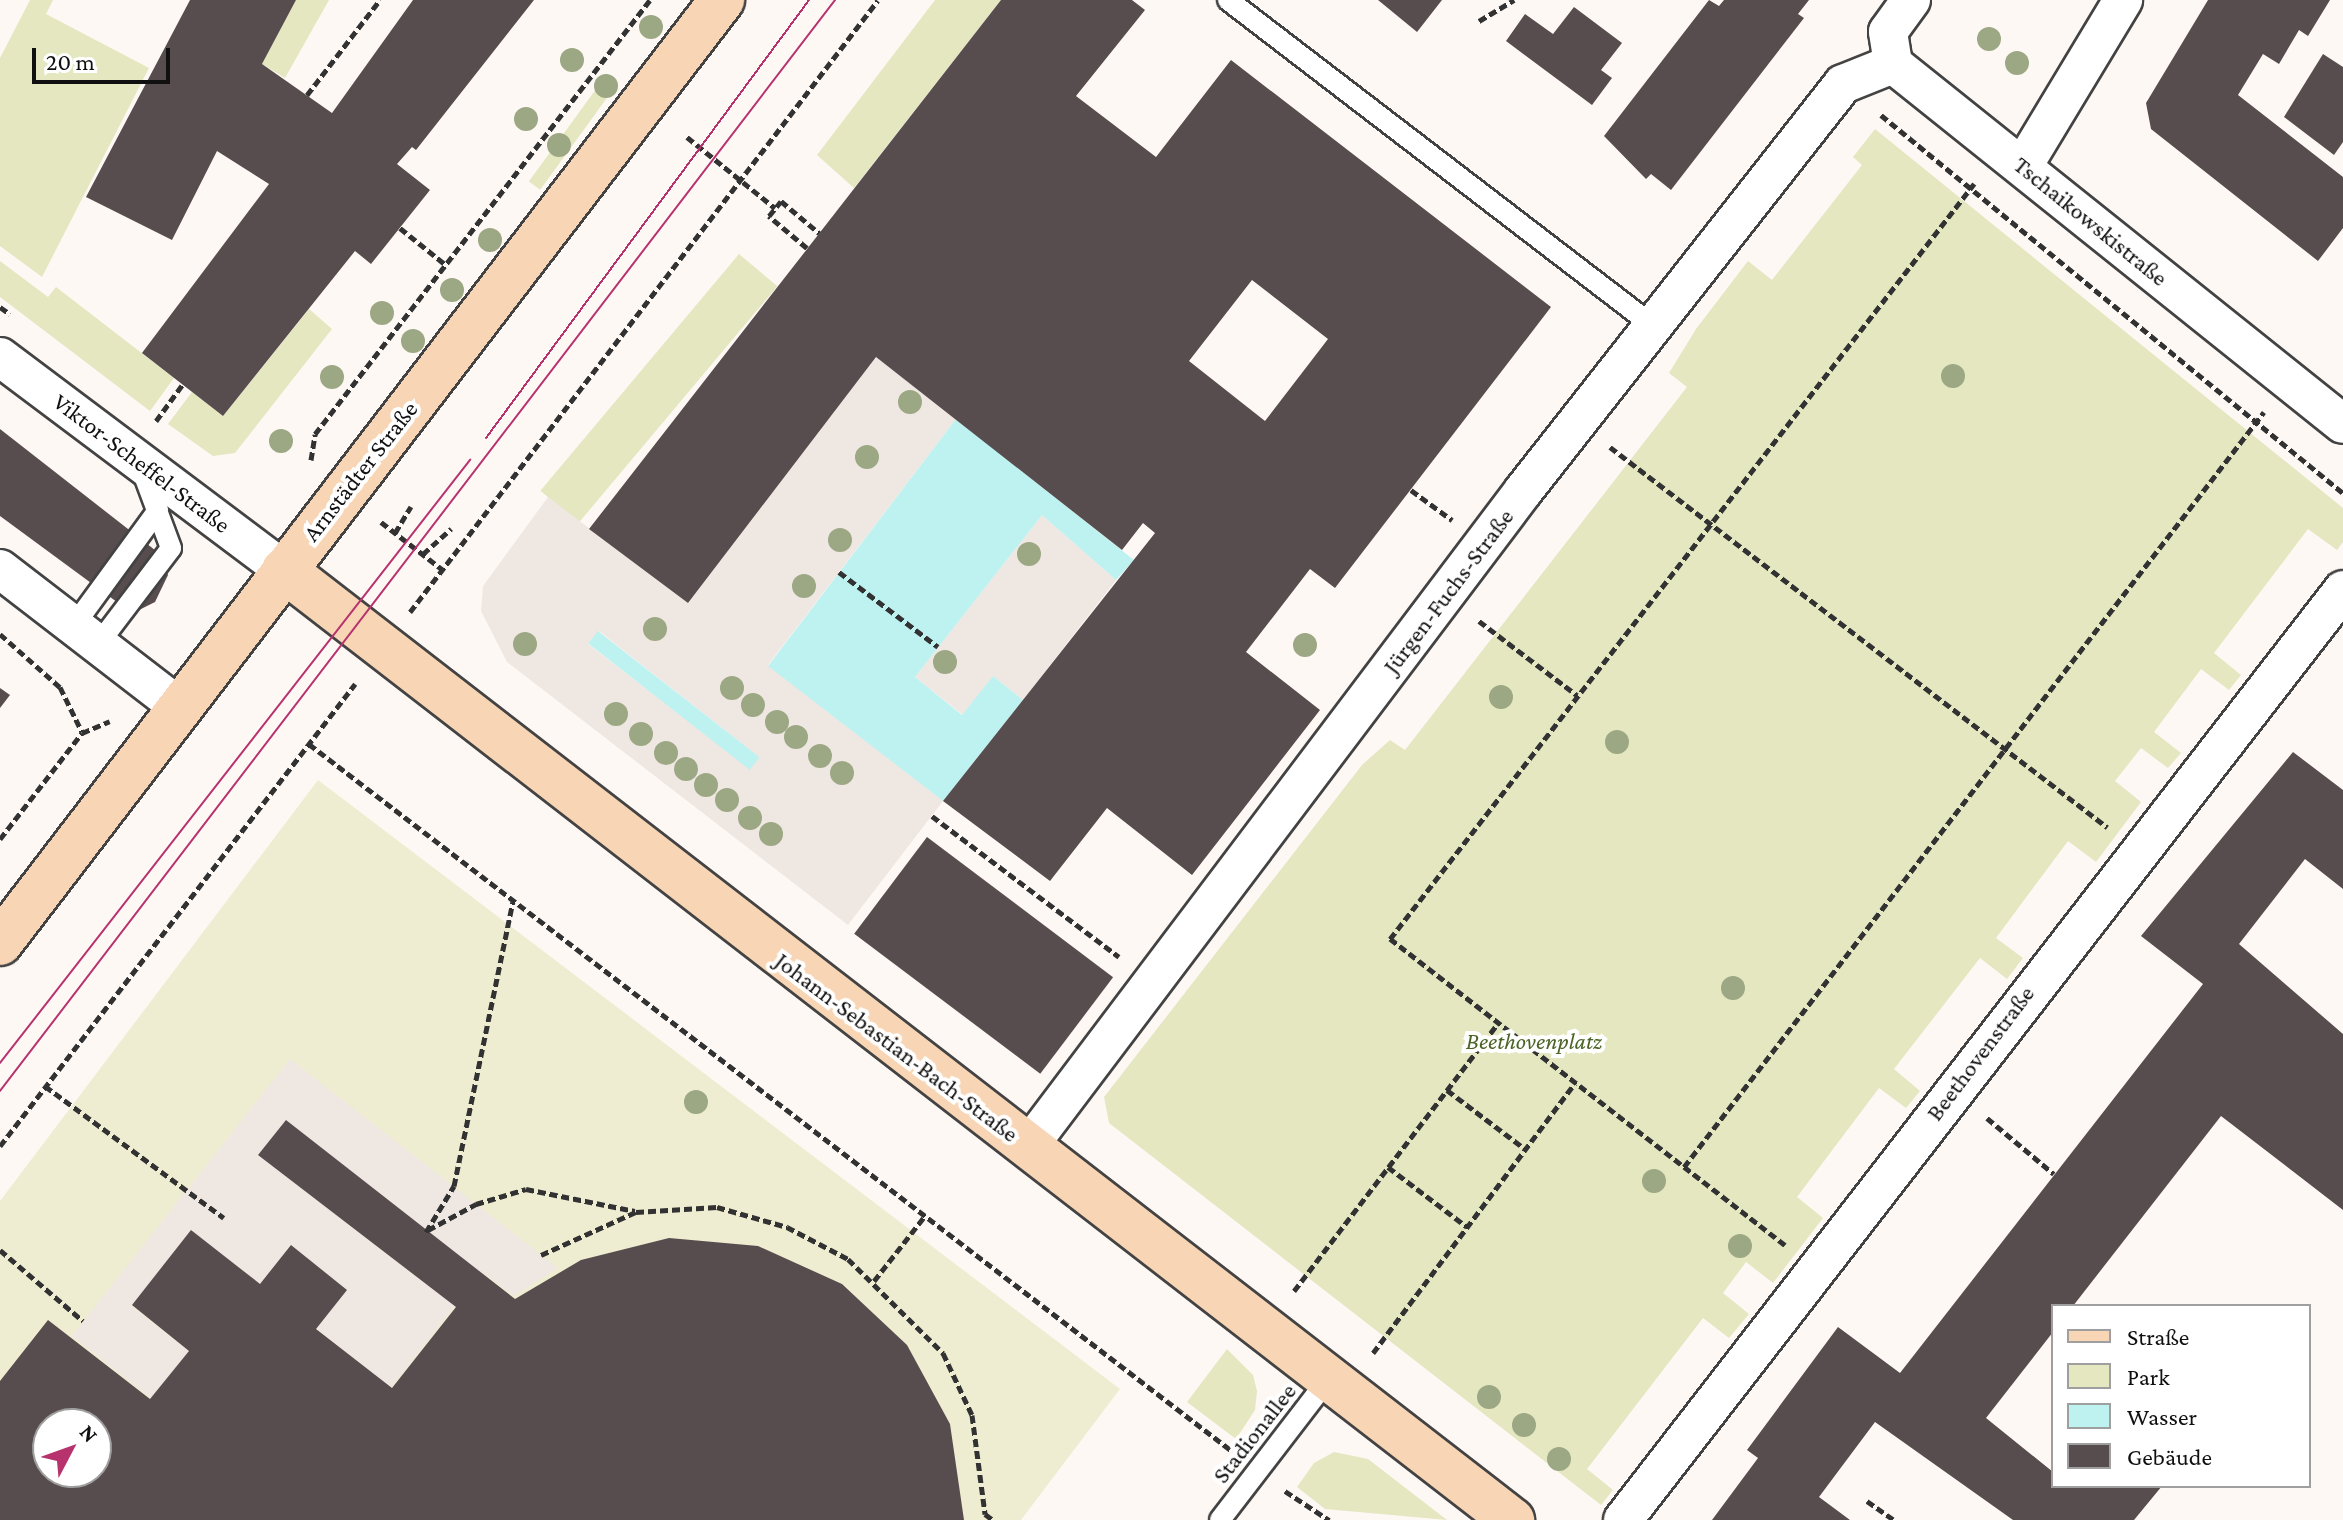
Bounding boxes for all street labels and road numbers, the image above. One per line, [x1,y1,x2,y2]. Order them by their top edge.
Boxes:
street label: Tschaikowskistraße [2008,150,2174,292]
street label: Viktor-Scheffel-Straße [48,387,236,539]
street label: Arnstädter Straße [296,395,424,547]
street label: Jürgen-Fuchs-Straße [1377,503,1519,679]
street label: Johann-Sebastian-Bach-Straße [770,946,1024,1148]
street label: Beethovenstraße [1920,980,2040,1126]
street label: Stadionallee [1206,1377,1302,1489]

